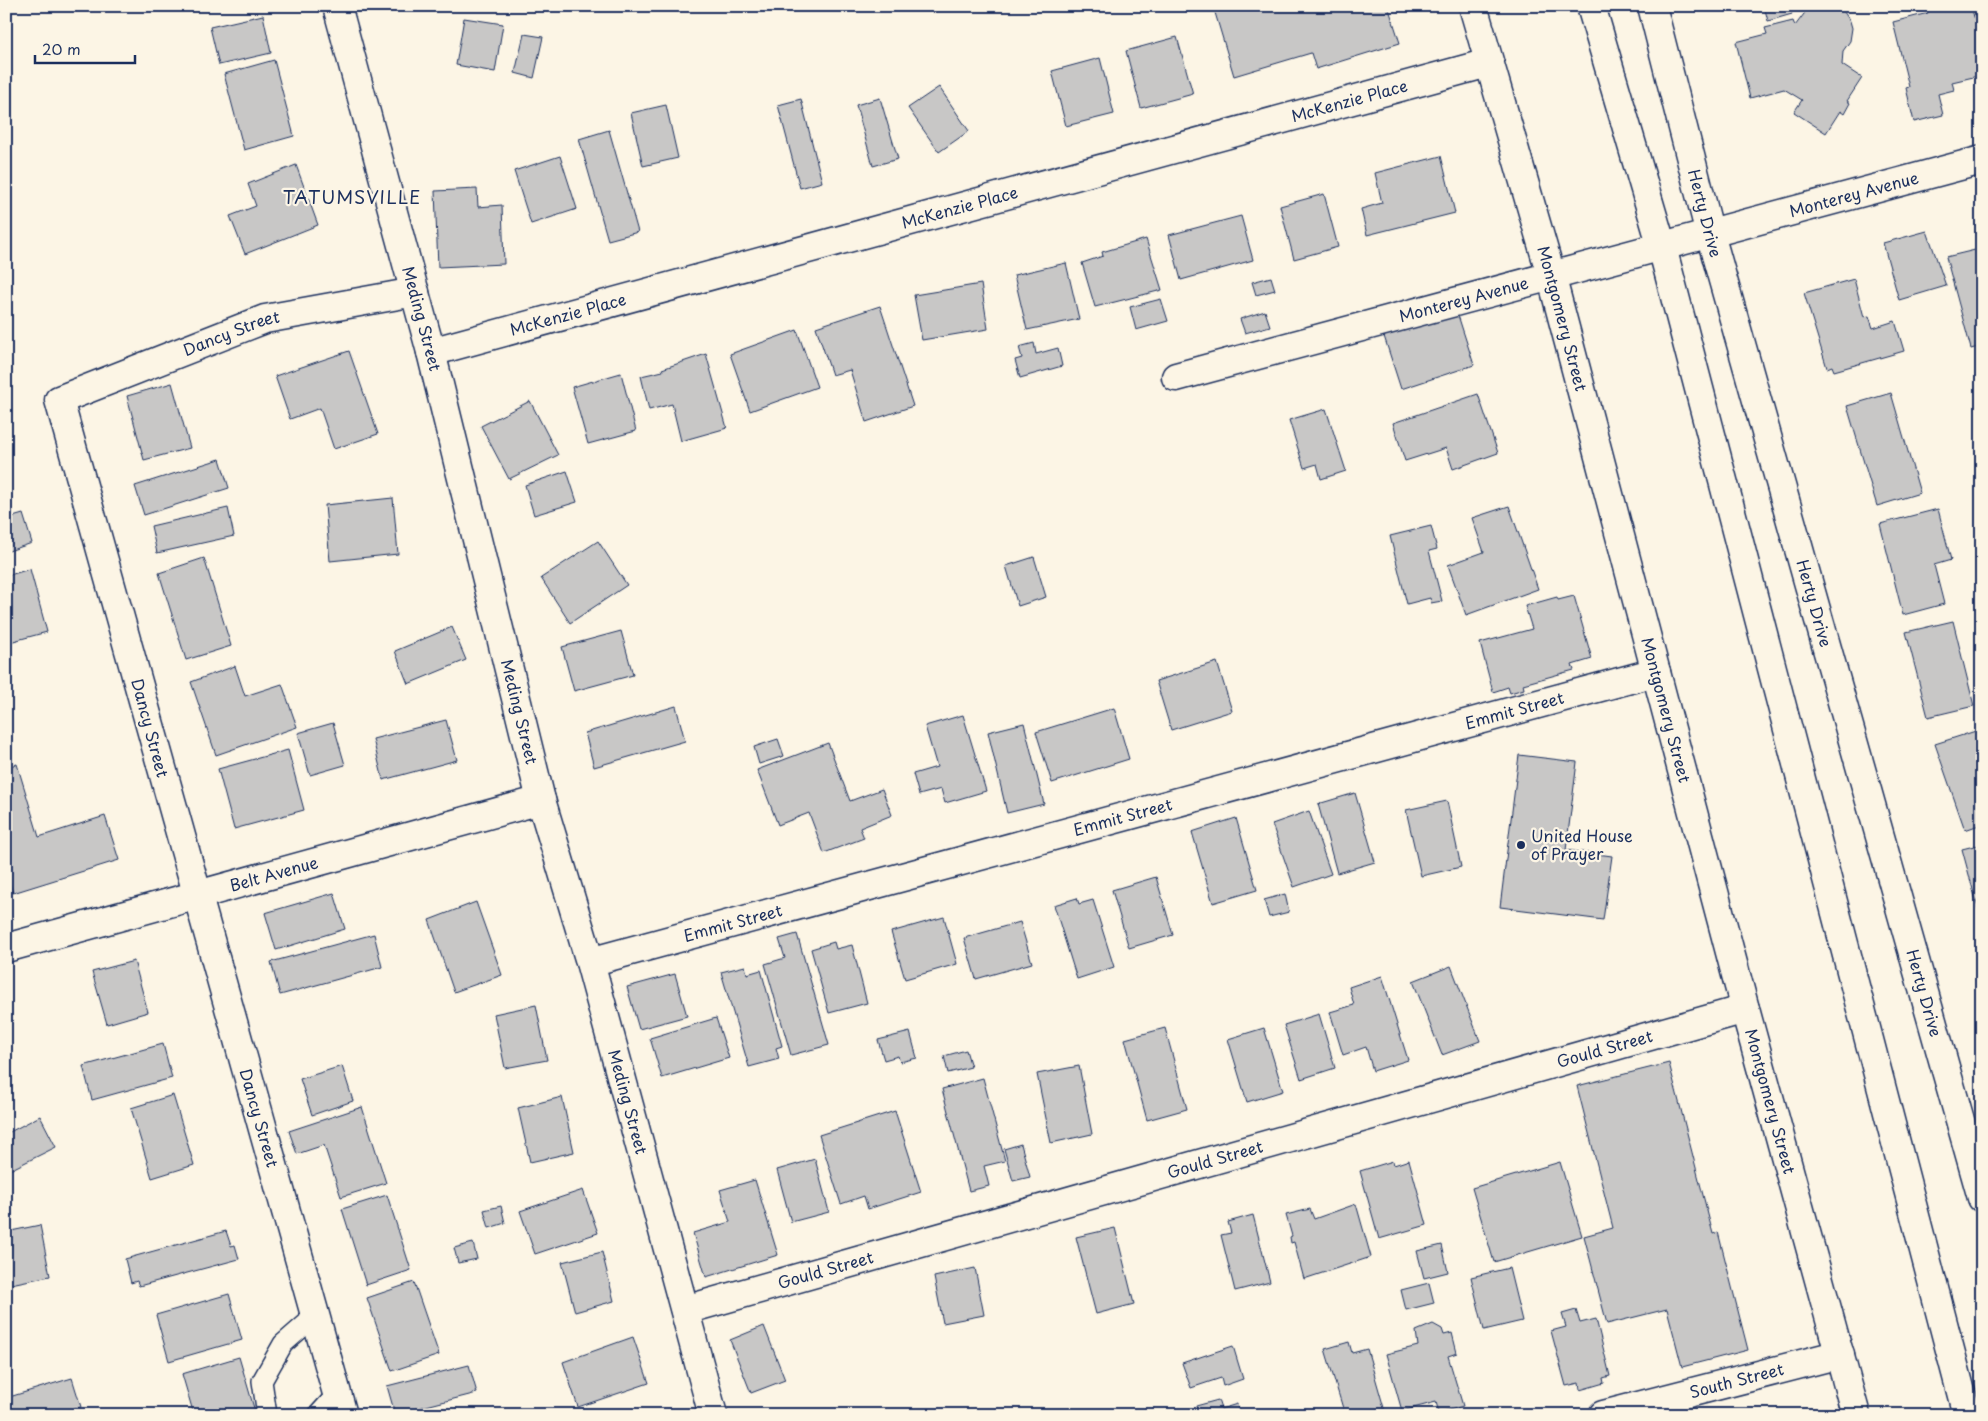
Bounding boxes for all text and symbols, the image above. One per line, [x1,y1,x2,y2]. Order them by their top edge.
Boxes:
scale bar [35,32,135,64]
text: 20 m [42,37,81,60]
street label: McKenzie Place [1288,73,1410,127]
street label: Monterey Avenue [1786,165,1921,222]
street label: Herty Drive [1683,167,1729,260]
street label: McKenzie Place [898,179,1020,234]
district label: TATUMSVILLE [283,183,421,210]
street label: Montgomery Street [1532,243,1594,394]
street label: Meding Street [397,263,448,374]
street label: Monterey Avenue [1396,270,1531,327]
street label: McKenzie Place [507,286,629,341]
street label: Dancy Street [179,304,282,361]
street label: Herty Drive [1791,557,1839,650]
street label: Montgomery Street [1636,634,1698,786]
street label: Meding Street [496,656,545,767]
street label: Dancy Street [126,676,176,780]
street label: Emmit Street [1462,685,1567,734]
street label: Emmit Street [1070,791,1175,841]
place label: United House of Prayer [1531,823,1633,865]
marker: United House of Prayer [1515,839,1527,851]
street label: Belt Avenue [227,849,321,897]
street label: Emmit Street [680,897,785,947]
street label: Herty Drive [1901,946,1949,1039]
street label: Gould Street [1554,1023,1656,1073]
street label: Montgomery Street [1740,1026,1803,1177]
street label: Meding Street [603,1047,655,1157]
street label: Dancy Street [234,1066,286,1170]
street label: Gould Street [1164,1133,1266,1184]
street label: Gould Street [774,1244,876,1294]
street label: South Street [1687,1356,1786,1403]

